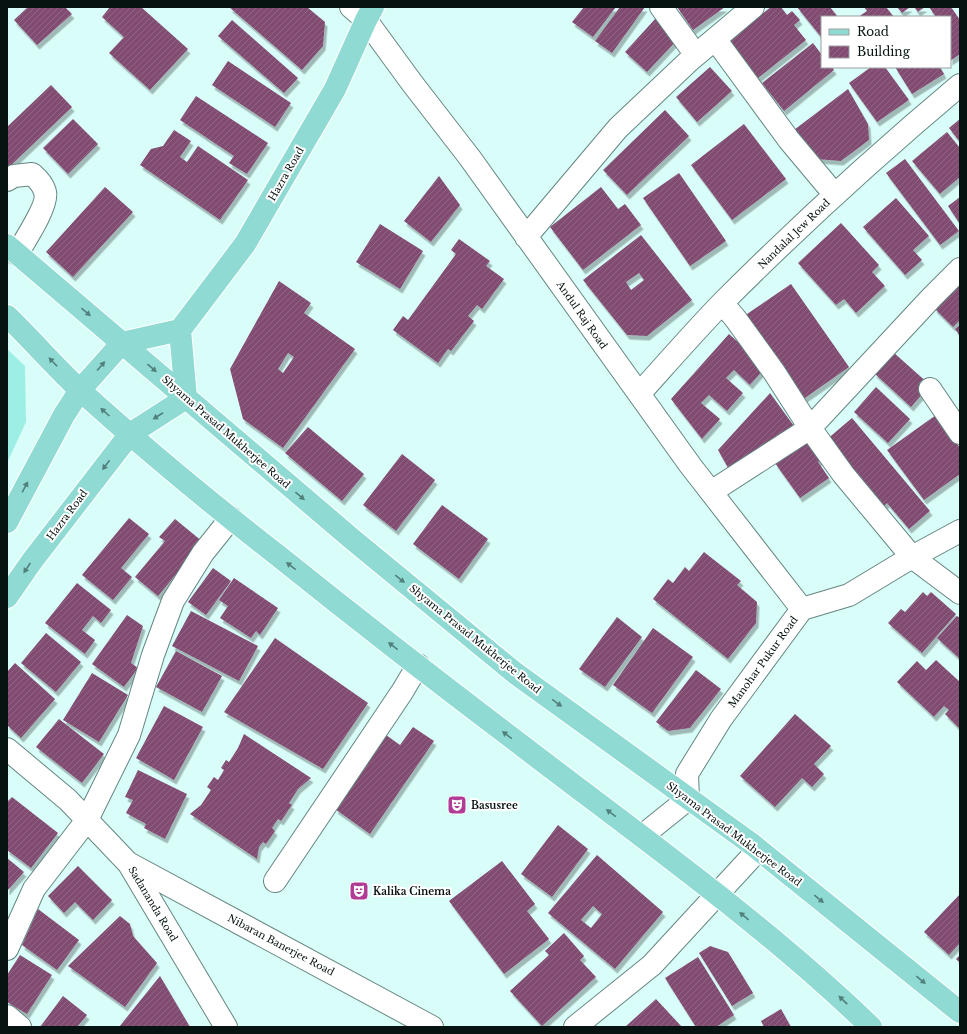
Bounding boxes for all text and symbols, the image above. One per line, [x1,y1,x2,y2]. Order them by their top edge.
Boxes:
legend [821,16,951,68]
text: Road [857,24,889,39]
text: Building [857,44,911,59]
street label: Hazra Road [265,145,307,203]
street label: Nandalal Jew Road [755,196,833,272]
street label: Andul Raj Road [553,278,610,352]
one-way arrow [81,308,91,317]
one-way arrow [48,357,58,367]
one-way arrow [97,361,106,372]
one-way arrow [146,364,157,373]
street label: Shyama Prasad Mukherjee Road [159,373,293,491]
one-way arrow [100,408,110,417]
one-way arrow [153,412,163,420]
one-way arrow [101,459,110,470]
one-way arrow [22,481,29,493]
street label: Hazra Road [44,487,90,543]
one-way arrow [295,491,306,500]
one-way arrow [286,562,296,571]
one-way arrow [23,563,31,573]
one-way arrow [395,574,406,583]
street label: Shyama Prasad Mukherjee Road [406,582,544,696]
street label: Manohar Pukur Road [725,613,801,710]
one-way arrow [388,642,399,651]
one-way arrow [551,699,562,707]
one-way arrow [502,730,513,739]
street label: Shyama Prasad Mukherjee Road [664,779,804,889]
theatre icon: Basusree [446,794,468,816]
place label: Basusree [471,799,518,812]
one-way arrow [606,809,616,817]
street label: Sadananda Road [125,864,181,944]
theatre icon: Kalika Cinema [348,880,370,902]
place label: Kalika Cinema [373,885,451,898]
one-way arrow [814,895,825,903]
street label: Nibaran Banerjee Road [225,911,337,979]
one-way arrow [739,911,749,920]
one-way arrow [915,976,926,985]
one-way arrow [838,995,848,1005]

